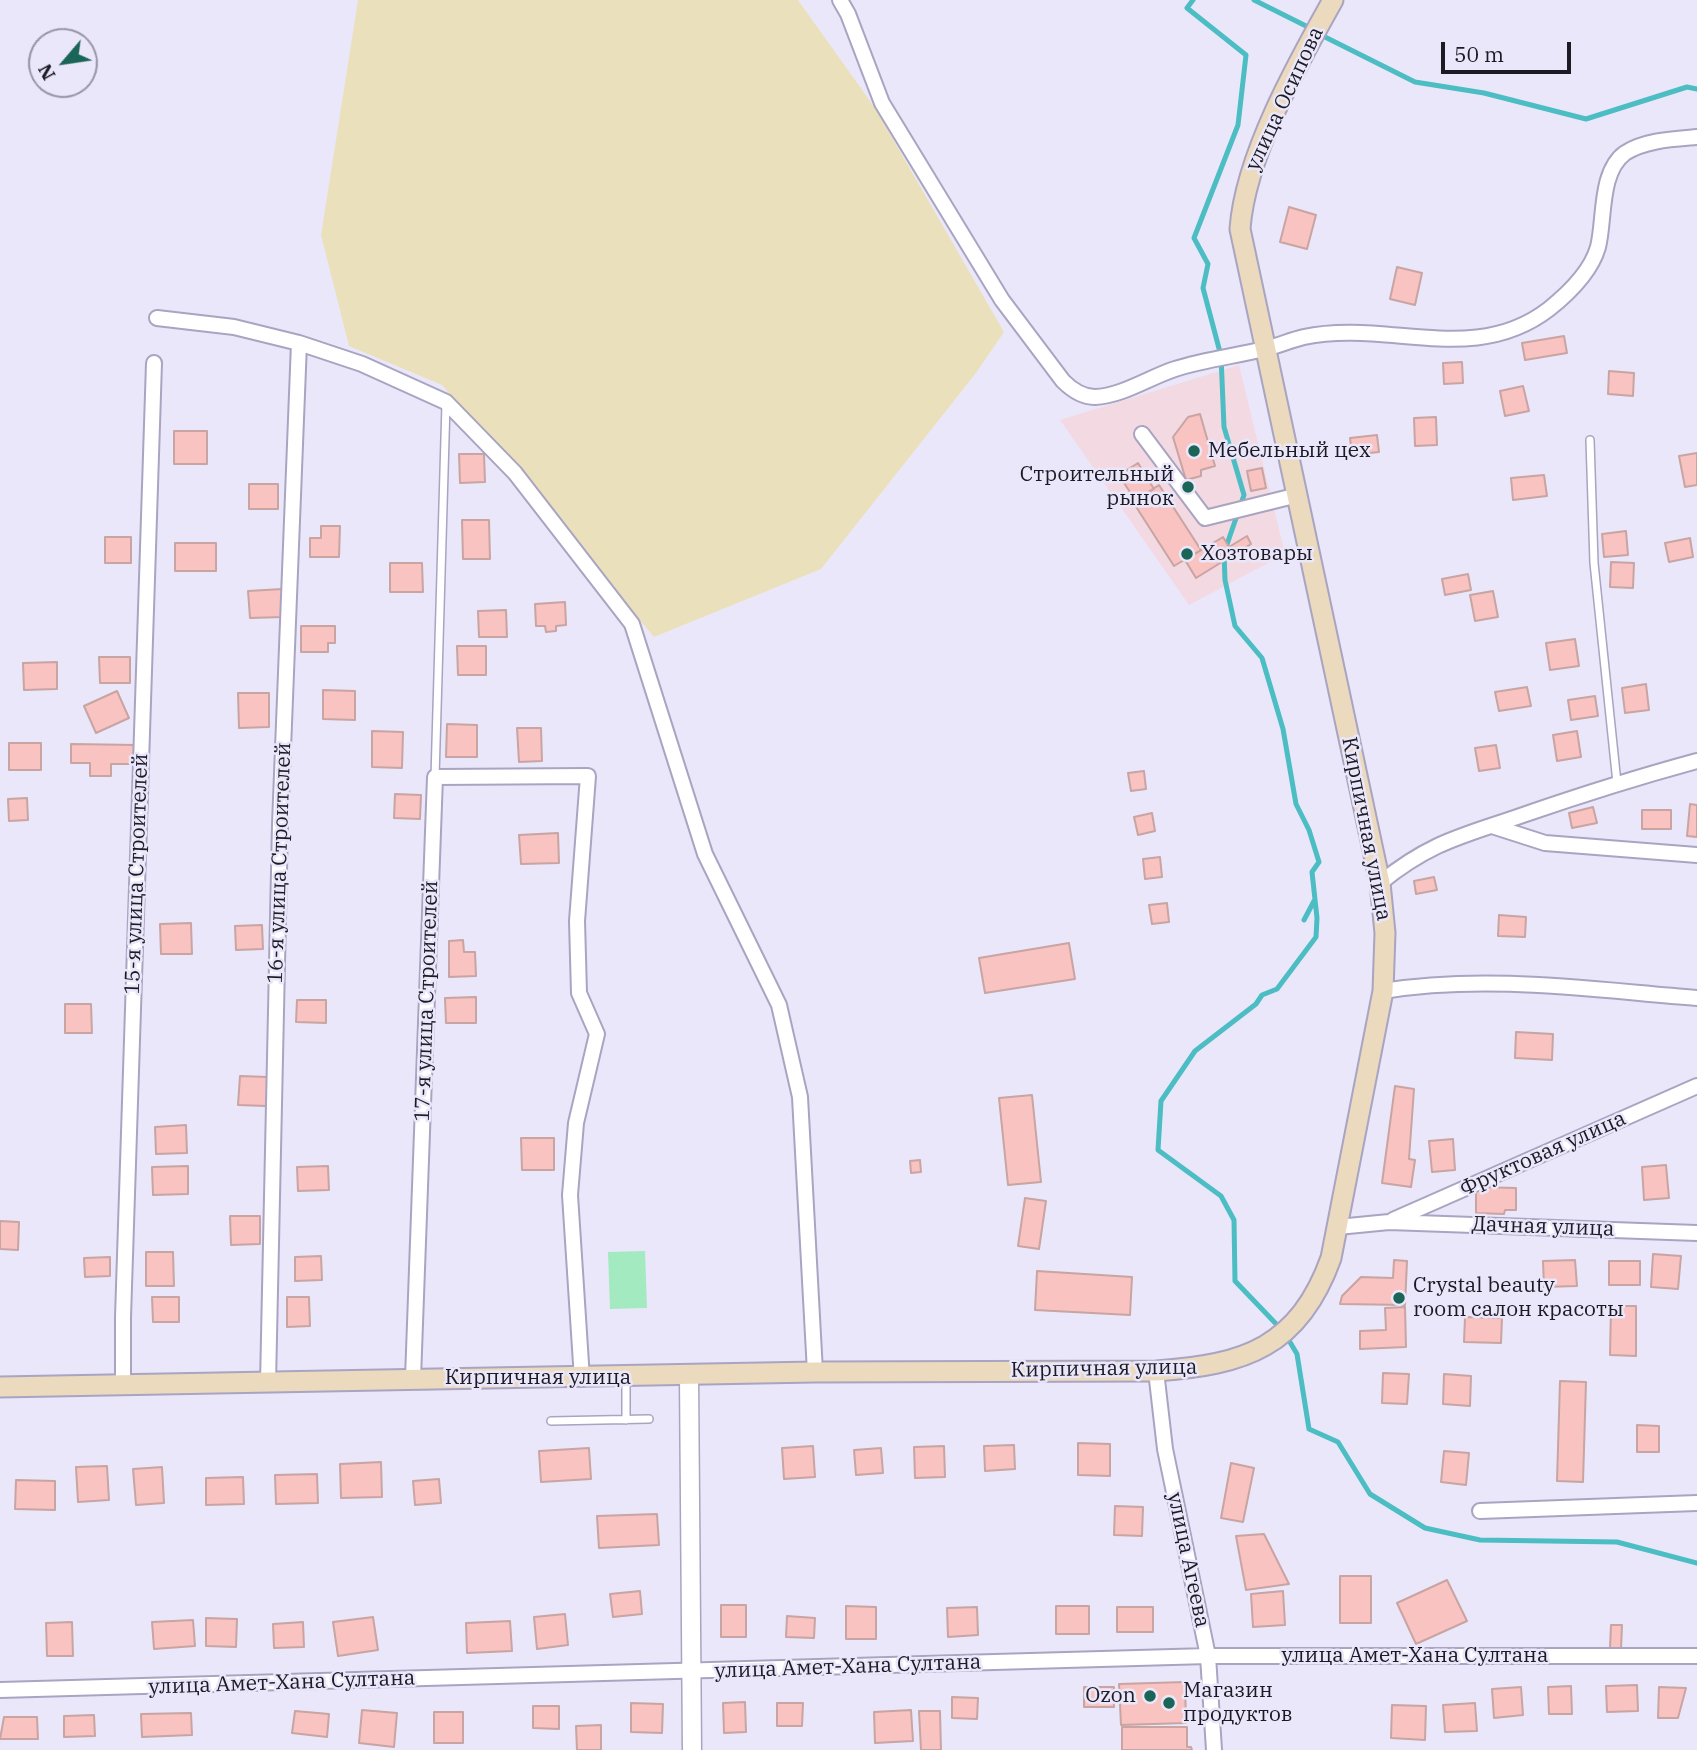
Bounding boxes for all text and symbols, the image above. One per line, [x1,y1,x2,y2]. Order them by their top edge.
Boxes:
street label: улица Осипова [1241,23,1329,175]
north arrow [28,28,98,98]
scale bar [1445,28,1574,72]
text: 50 m [1454,40,1504,68]
text: N [32,60,61,85]
place label: Мебельный цех [1208,438,1371,464]
marker: Мебельный цех [1186,443,1202,459]
place label: Строительный рынок [1020,462,1174,512]
marker: Строительный рынок [1180,479,1196,495]
place label: Хозтовары [1201,541,1313,567]
marker: Хозтовары [1179,546,1195,562]
street label: Кирпичная улица [1336,735,1396,923]
street label: 16-я улица Строителей [263,742,297,984]
street label: 15-я улица Строителей [120,753,154,995]
street label: 17-я улица Строителей [410,880,444,1122]
street label: Фруктовая улица [1456,1106,1630,1202]
street label: Дачная улица [1471,1212,1615,1242]
place label: Crystal beauty room салон красоты [1413,1273,1624,1323]
marker: Crystal beauty room салон красоты [1391,1290,1407,1306]
street label: Кирпичная улица [1011,1355,1197,1383]
street label: Кирпичная улица [445,1365,631,1391]
street label: улица Агеева [1161,1490,1215,1630]
street label: улица Амет-Хана Султана [1282,1643,1548,1669]
street label: улица Амет-Хана Султана [714,1650,982,1684]
street label: улица Амет-Хана Султана [148,1666,416,1700]
place label: Магазин продуктов [1183,1678,1292,1728]
place label: Ozon [1085,1683,1136,1709]
marker: Ozon [1142,1688,1158,1704]
marker: Магазин продуктов [1161,1695,1177,1711]

